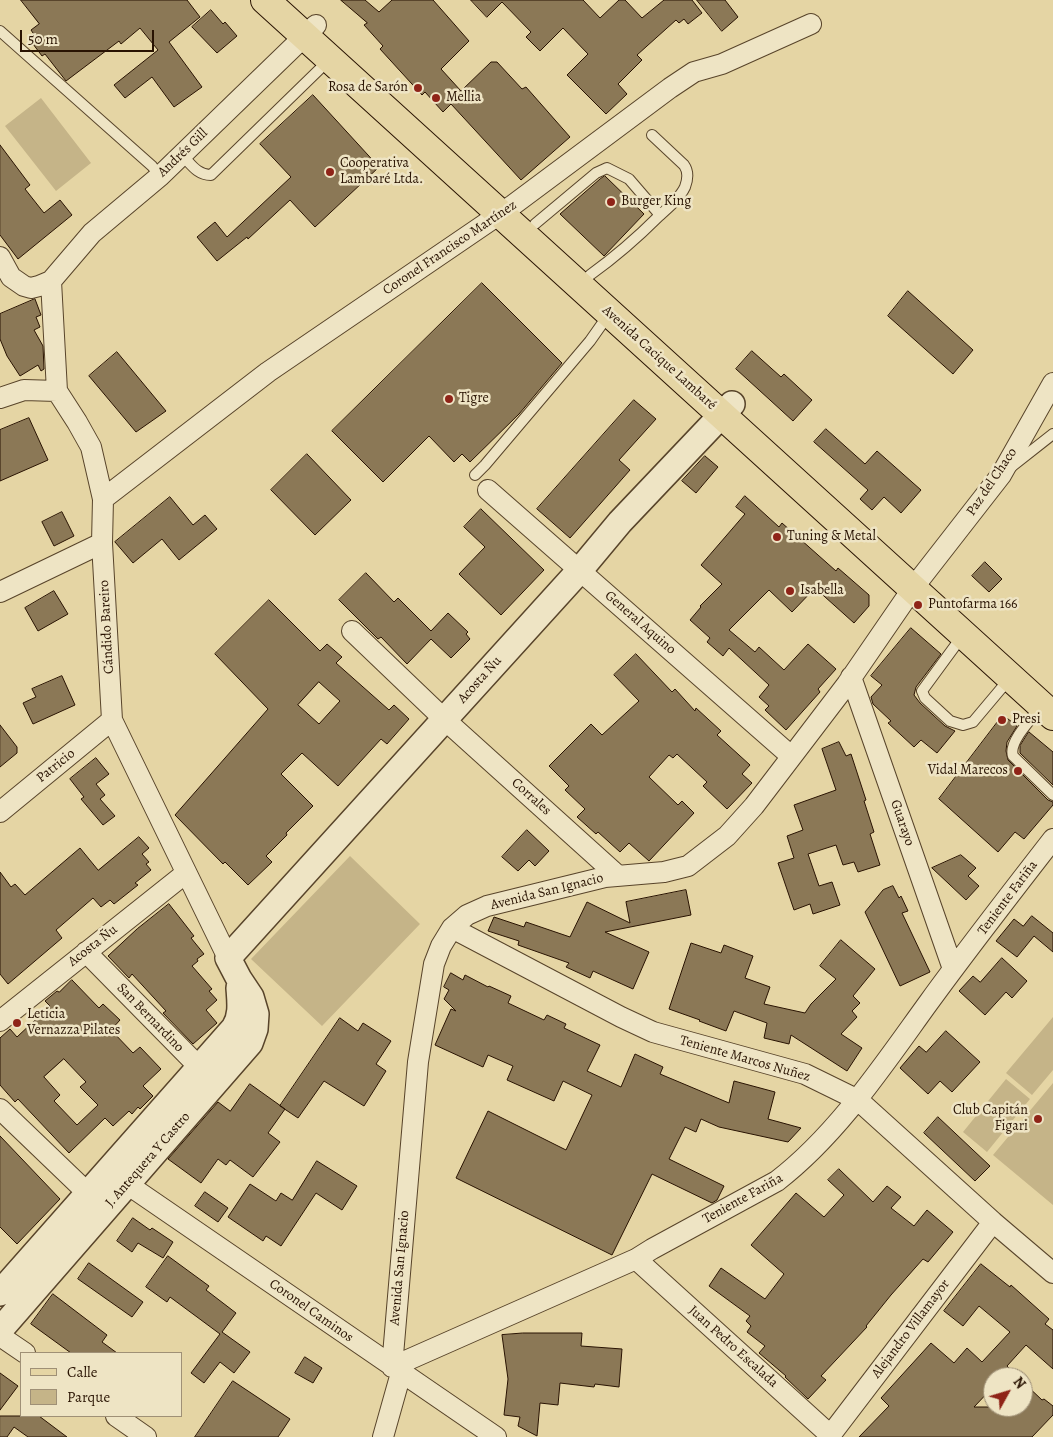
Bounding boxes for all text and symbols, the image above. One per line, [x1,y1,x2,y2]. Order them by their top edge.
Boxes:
scale bar [22,20,156,52]
text: 50 m [28,29,58,49]
place label: Rosa de Sarón [328,80,408,96]
marker: Rosa de Sarón [412,82,424,94]
place label: Mellia [446,90,481,106]
marker: Mellia [430,92,442,104]
street label: Andrés Gill [155,125,211,181]
place label: Cooperativa Lambaré Ltda. [340,156,423,188]
marker: Cooperativa Lambaré Ltda. [324,166,336,178]
place label: Burger King [621,194,691,210]
marker: Burger King [605,196,617,208]
street label: Coronel Francisco Martínez [380,197,520,299]
street label: Avenida Cacique Lambaré [598,302,720,414]
place label: Tigre [459,391,489,407]
marker: Tigre [443,393,455,405]
street label: Paz del Chaco [963,445,1021,519]
place label: Tuning & Metal [787,529,876,545]
marker: Tuning & Metal [771,531,783,543]
street label: Cándido Bareiro [96,580,118,674]
place label: Isabella [800,583,844,599]
marker: Isabella [784,585,796,597]
street label: General Aquino [601,588,679,658]
place label: Puntofarma 166 [928,597,1018,613]
marker: Puntofarma 166 [912,599,924,611]
street label: Acosta Ñu [454,653,506,707]
place label: Presi [1012,712,1041,728]
marker: Presi [996,714,1008,726]
street label: Patricio [33,745,79,787]
place label: Vidal Marecos [928,763,1008,779]
marker: Vidal Marecos [1012,765,1024,777]
street label: Corrales [508,775,554,819]
street label: Guarayo [886,798,918,848]
street label: Teniente Fariña [974,857,1042,939]
street label: Avenida San Ignacio [489,870,605,914]
street label: Acosta Ñu [65,922,121,970]
street label: San Bernardino [113,980,187,1056]
place label: Leticia Vernazza Pilates [27,1007,120,1040]
marker: Leticia Vernazza Pilates [11,1017,23,1029]
street label: Teniente Marcos Nuñez [678,1032,812,1086]
place label: Club Capitán Figari [953,1103,1028,1136]
street label: J. Antequera Y Castro [102,1109,194,1211]
marker: Club Capitán Figari [1032,1113,1044,1125]
street label: Teniente Fariña [700,1170,786,1228]
street label: Avenida San Ignacio [387,1210,413,1326]
street label: Coronel Caminos [266,1276,356,1346]
street label: Alejandro Villamayor [868,1276,954,1382]
street label: Juan Pedro Escalada [685,1302,781,1392]
legend [20,1352,182,1417]
text: Calle [67,1362,97,1382]
north arrow [983,1367,1033,1417]
text: N [1009,1373,1030,1393]
text: Parque [67,1387,110,1407]

